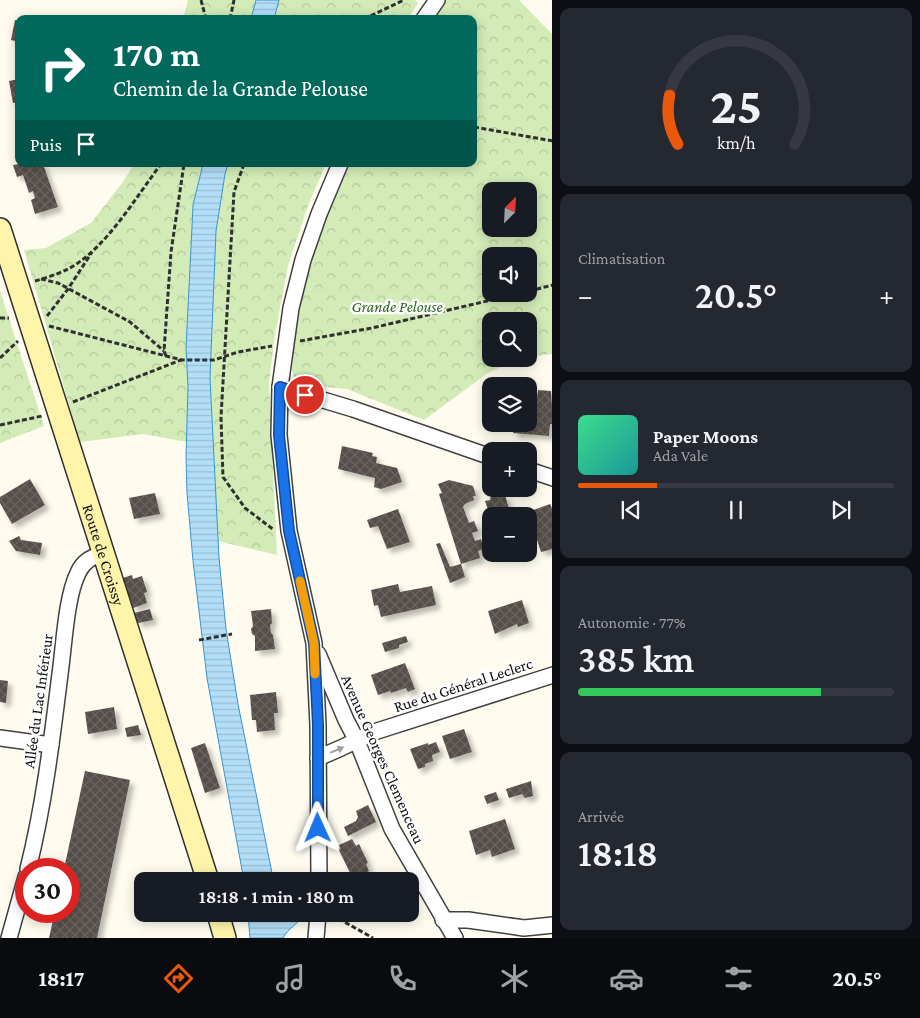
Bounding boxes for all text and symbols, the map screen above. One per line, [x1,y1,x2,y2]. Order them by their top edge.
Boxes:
icon: right [30,35,95,100]
text: 170 m [113,35,200,74]
text: Chemin de la Grande Pelouse [113,76,368,101]
text: 25 [710,76,762,134]
icon: arrive [72,130,100,158]
text: km/h [717,133,756,153]
text: Puis [30,134,62,155]
north arrow [482,182,538,238]
map controls [482,182,537,562]
button: sound [482,247,537,302]
text: Climatisation [578,250,665,267]
text: 20.5° [695,274,777,316]
text: − [578,280,593,311]
text: + [879,280,894,311]
park label: Grande Pelouse [351,298,443,315]
button: search [482,312,537,367]
pin [284,374,326,416]
button: layers [482,377,537,432]
icon: arrive [291,381,319,409]
text: Paper Moons [653,426,758,447]
button: + [482,442,537,497]
text: Ada Vale [653,447,708,464]
icon: previous [617,496,645,524]
icon: pause [722,496,750,524]
icon: next [827,496,855,524]
street label: Route de Croissy [80,502,128,609]
button: − [482,507,537,562]
text: Autonomie · 77% [578,614,686,631]
street label: Allée du Lac Inférieur [20,632,56,769]
text: 385 km [578,638,694,680]
street label: Rue du Général Leclerc [392,654,535,715]
street label: Avenue Georges Clemenceau [337,672,428,847]
one-way arrow [330,745,345,753]
position arrow [291,801,343,853]
text: Arrivée [578,808,624,825]
text: 18:18 [578,832,658,874]
speed limit sign: 30 [15,858,80,923]
text: 18:18 · 1 min · 180 m [199,886,354,907]
icon: directions [161,961,196,996]
icon: music [273,961,308,996]
icon: phone [385,961,420,996]
icon: climate [497,961,532,996]
icon: car [609,961,644,996]
icon: filters [721,961,756,996]
text: 18:17 [38,966,84,991]
text: 20.5° [832,966,882,991]

